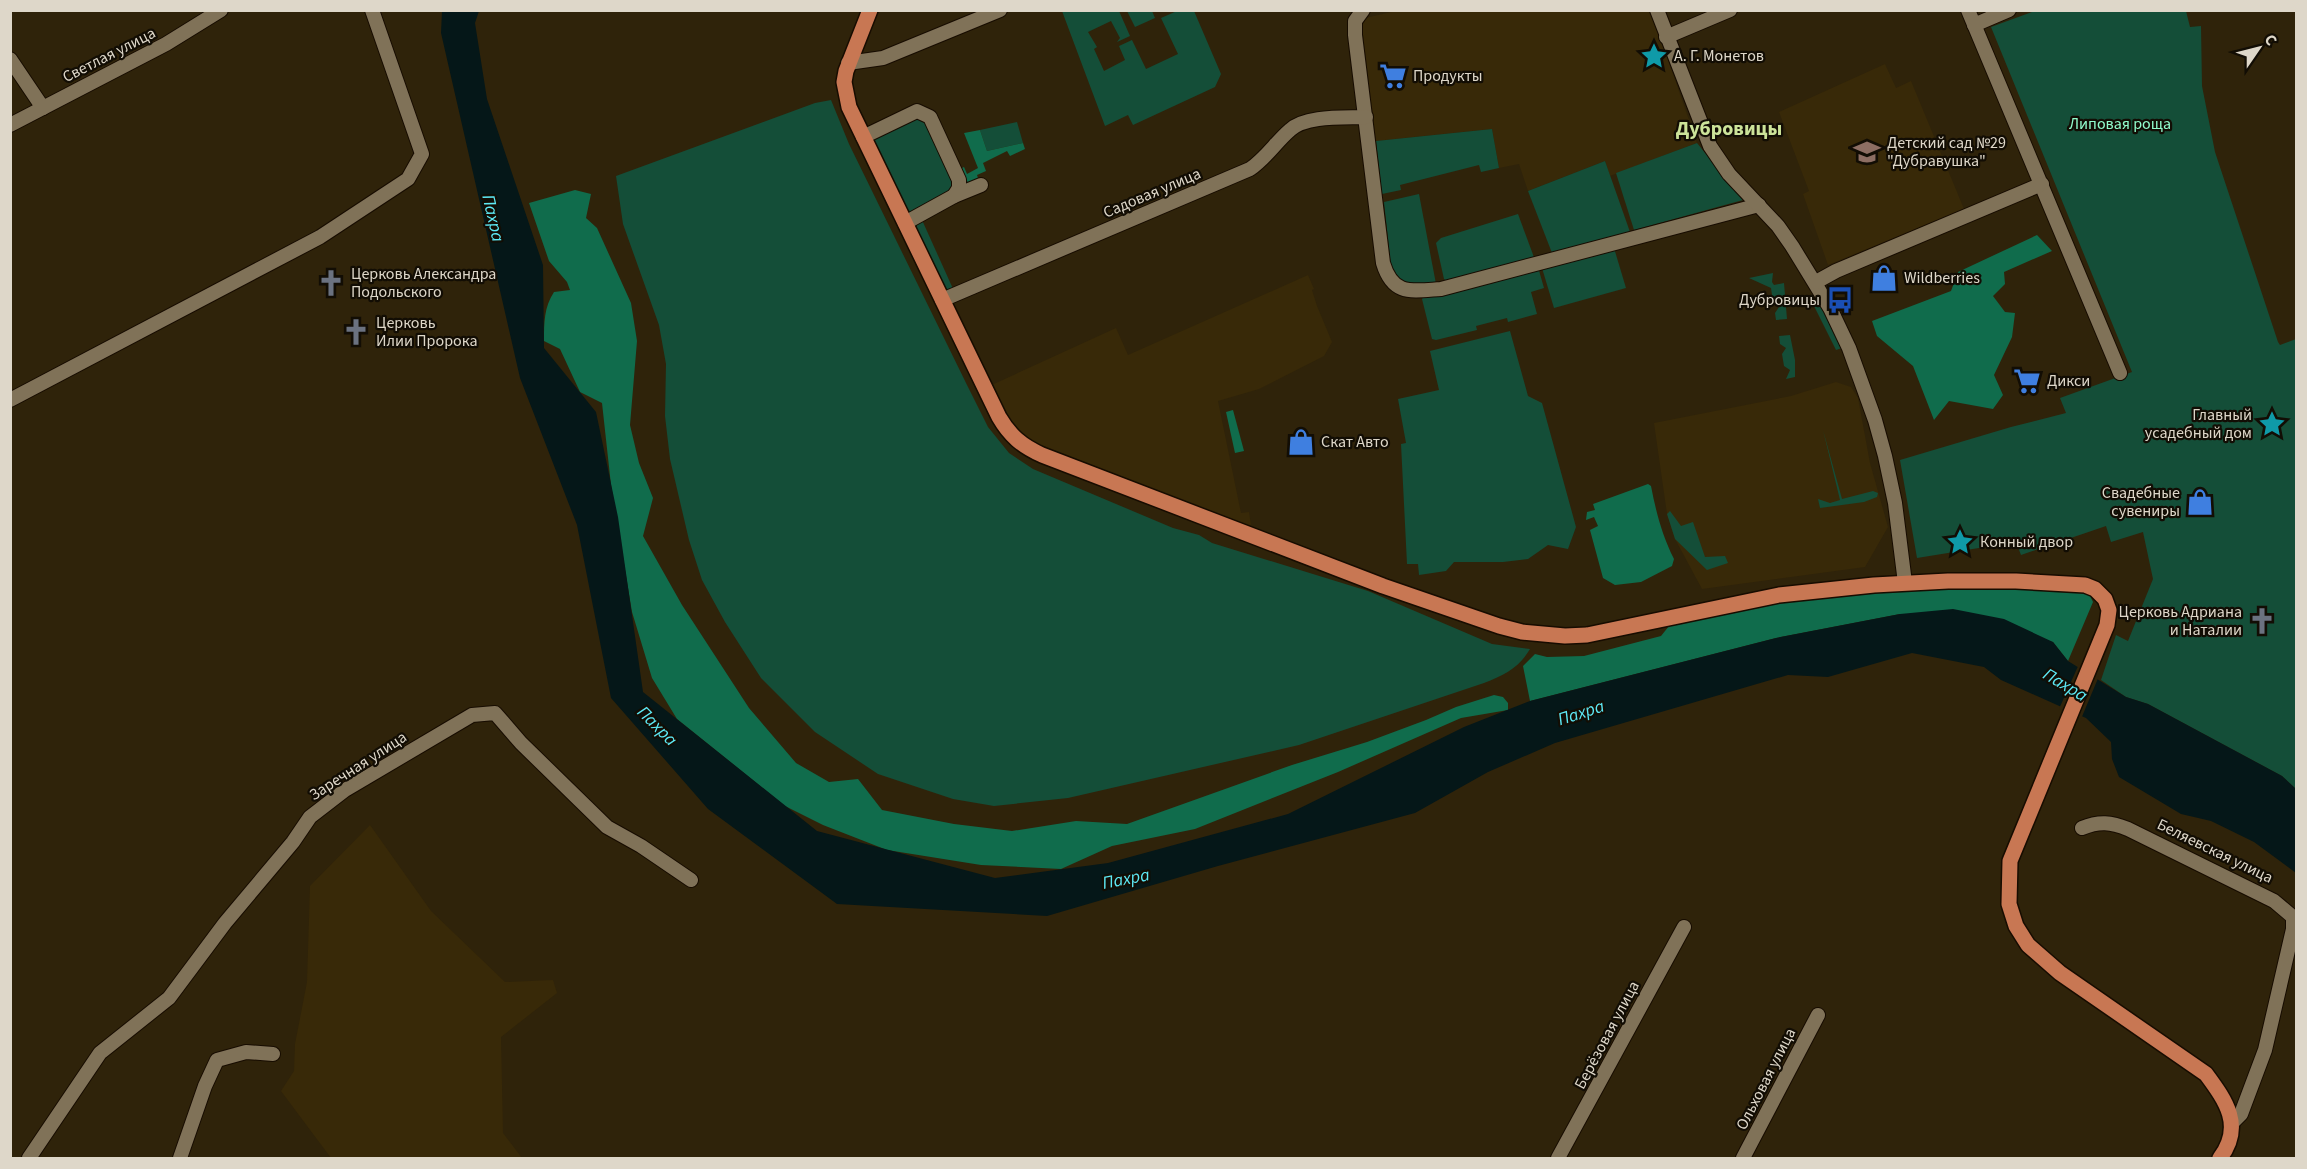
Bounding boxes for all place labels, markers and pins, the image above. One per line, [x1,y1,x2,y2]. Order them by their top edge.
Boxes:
place icon: А. Г. Монетов [1639,41,1669,71]
place label: А. Г. Монетов [1674,45,1764,67]
supermarket icon: Продукты [1378,61,1408,91]
place label: Продукты [1413,65,1483,87]
place label: Детский сад №29 "Дубравушка" [1887,132,2006,172]
school or university icon: Детский сад №29 "Дубравушка" [1852,137,1882,167]
place label: Церковь Александра Подольского [351,263,496,303]
shop icon: Wildberries [1869,263,1899,293]
place label: Wildberries [1904,267,1980,289]
church icon: Церковь Александра Подольского [316,268,346,298]
bus stop icon: Дубровицы [1825,285,1855,315]
place label: Дубровицы [1739,289,1820,311]
place label: Церковь Илии Пророка [376,312,478,352]
church icon: Церковь Илии Пророка [341,317,371,347]
supermarket icon: Дикси [2012,366,2042,396]
place label: Дикси [2047,370,2090,392]
place label: Главный усадебный дом [2145,404,2252,444]
place icon: Главный усадебный дом [2257,409,2287,439]
shop icon: Скат Авто [1286,427,1316,457]
place label: Скат Авто [1321,431,1389,453]
place label: Свадебные сувениры [2102,482,2180,522]
shop icon: Свадебные сувениры [2185,487,2215,517]
place icon: Конный двор [1945,527,1975,557]
place label: Конный двор [1980,531,2073,553]
place label: Церковь Адриана и Наталии [2119,601,2242,641]
church icon: Церковь Адриана и Наталии [2247,606,2277,636]

